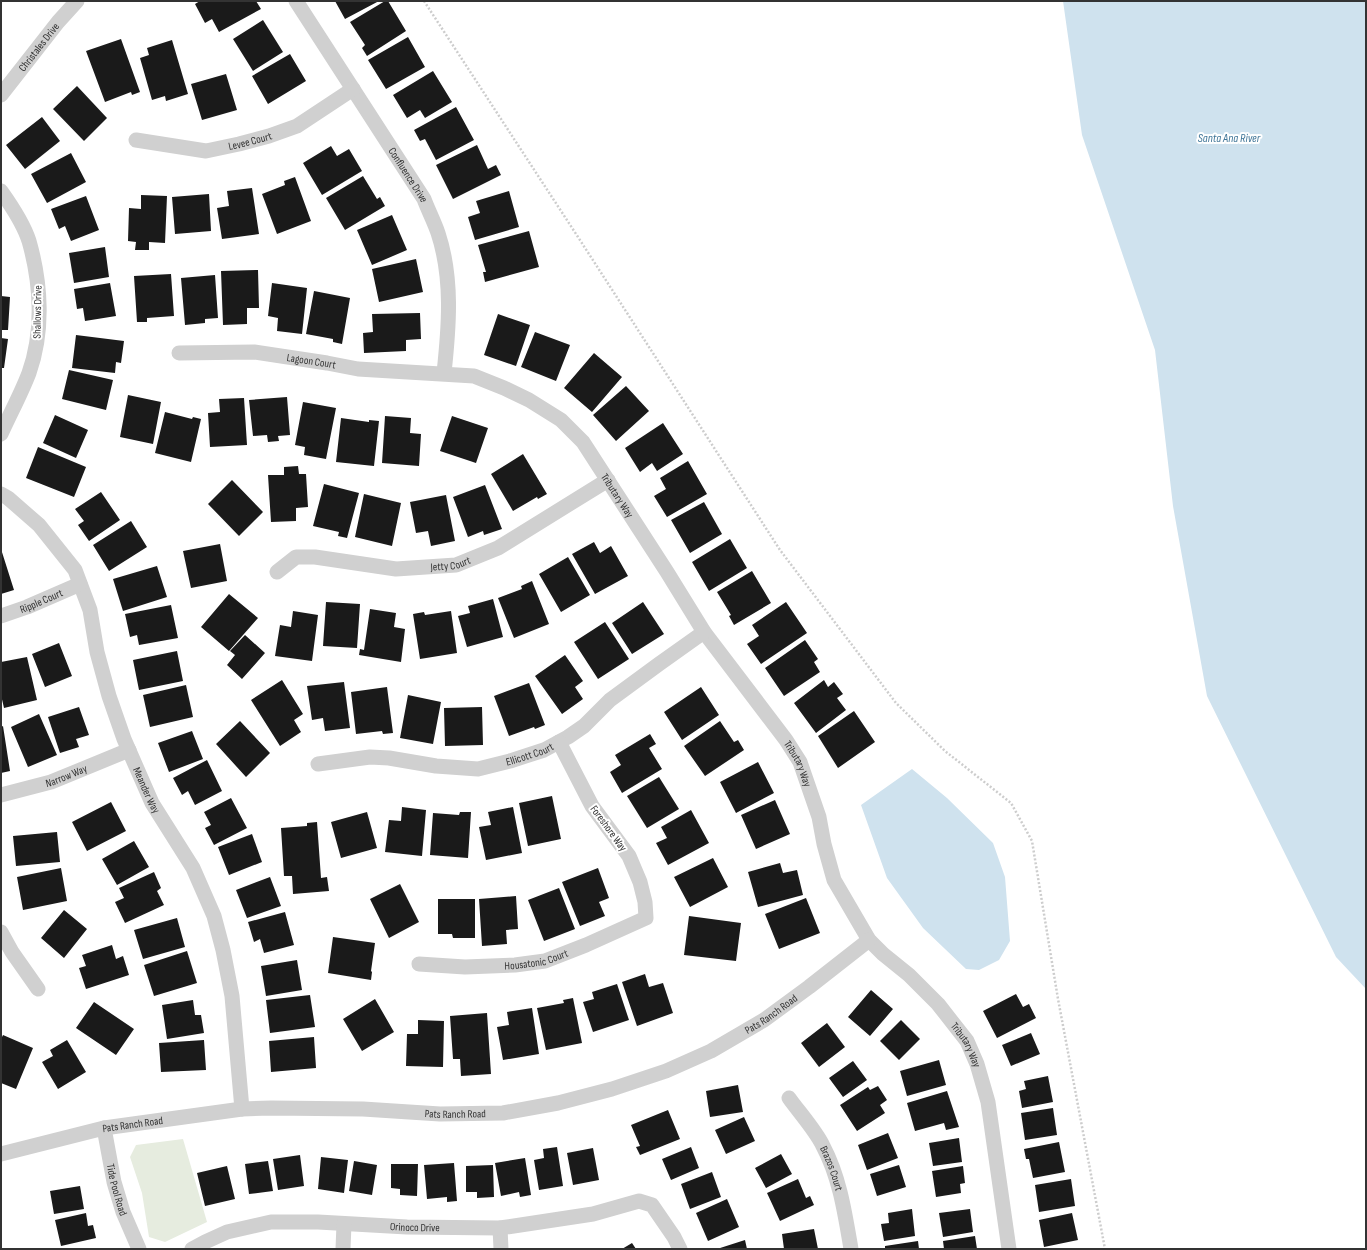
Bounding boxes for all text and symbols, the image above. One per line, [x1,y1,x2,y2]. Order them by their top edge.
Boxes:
street label: Christales Drive [16,20,62,74]
street label: Levee Court [227,129,274,153]
water label: Santa Ana River [1198,131,1261,146]
street label: Confluence Drive [385,145,431,204]
street label: Shallows Drive [31,285,44,339]
street label: Lagoon Court [286,351,337,372]
street label: Tributary Way [598,471,637,521]
street label: Jetty Court [429,554,473,574]
street label: Ripple Court [18,586,65,616]
street label: Tributary Way [781,738,814,789]
street label: Ellicott Court [505,740,556,769]
street label: Narrow Way [44,762,90,790]
street label: Meander Way [130,765,163,816]
street label: Foreshore Way [588,803,630,854]
street label: Housatonic Court [504,946,571,972]
street label: Pats Ranch Road [742,992,800,1037]
street label: Tributary Way [948,1020,984,1069]
street label: Pats Ranch Road [424,1107,486,1121]
street label: Pats Ranch Road [102,1114,164,1135]
street label: Brazos Court [817,1144,846,1193]
street label: Tide Pool Road [104,1163,130,1218]
street label: Orinoco Drive [389,1220,440,1234]

